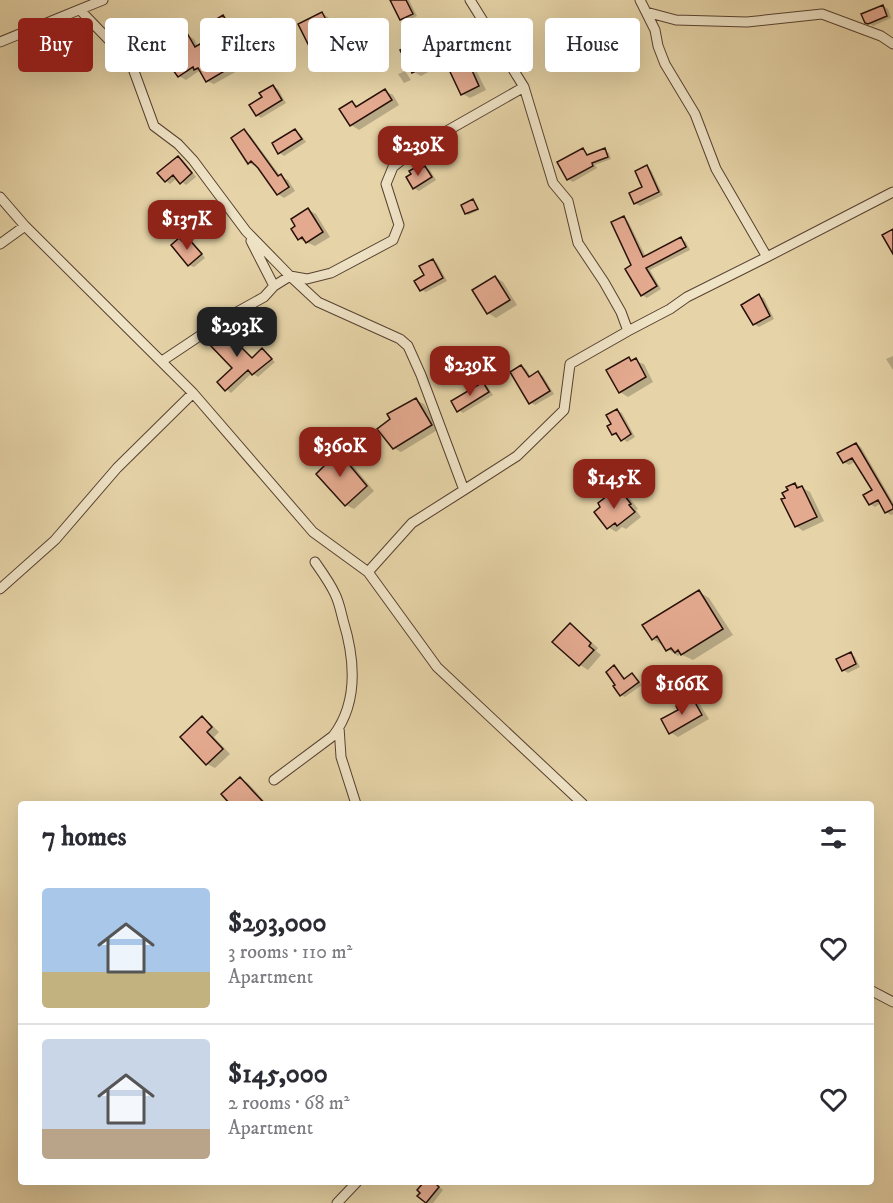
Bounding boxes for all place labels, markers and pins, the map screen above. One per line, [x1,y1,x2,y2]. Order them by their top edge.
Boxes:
pin: $239K [376,126,460,177]
pin: $137K [145,200,229,251]
pin: $293K [195,307,279,358]
pin: $239K [428,346,512,397]
pin: $360K [298,427,382,478]
pin: $145K [572,459,656,510]
pin: $166K [640,665,724,716]

